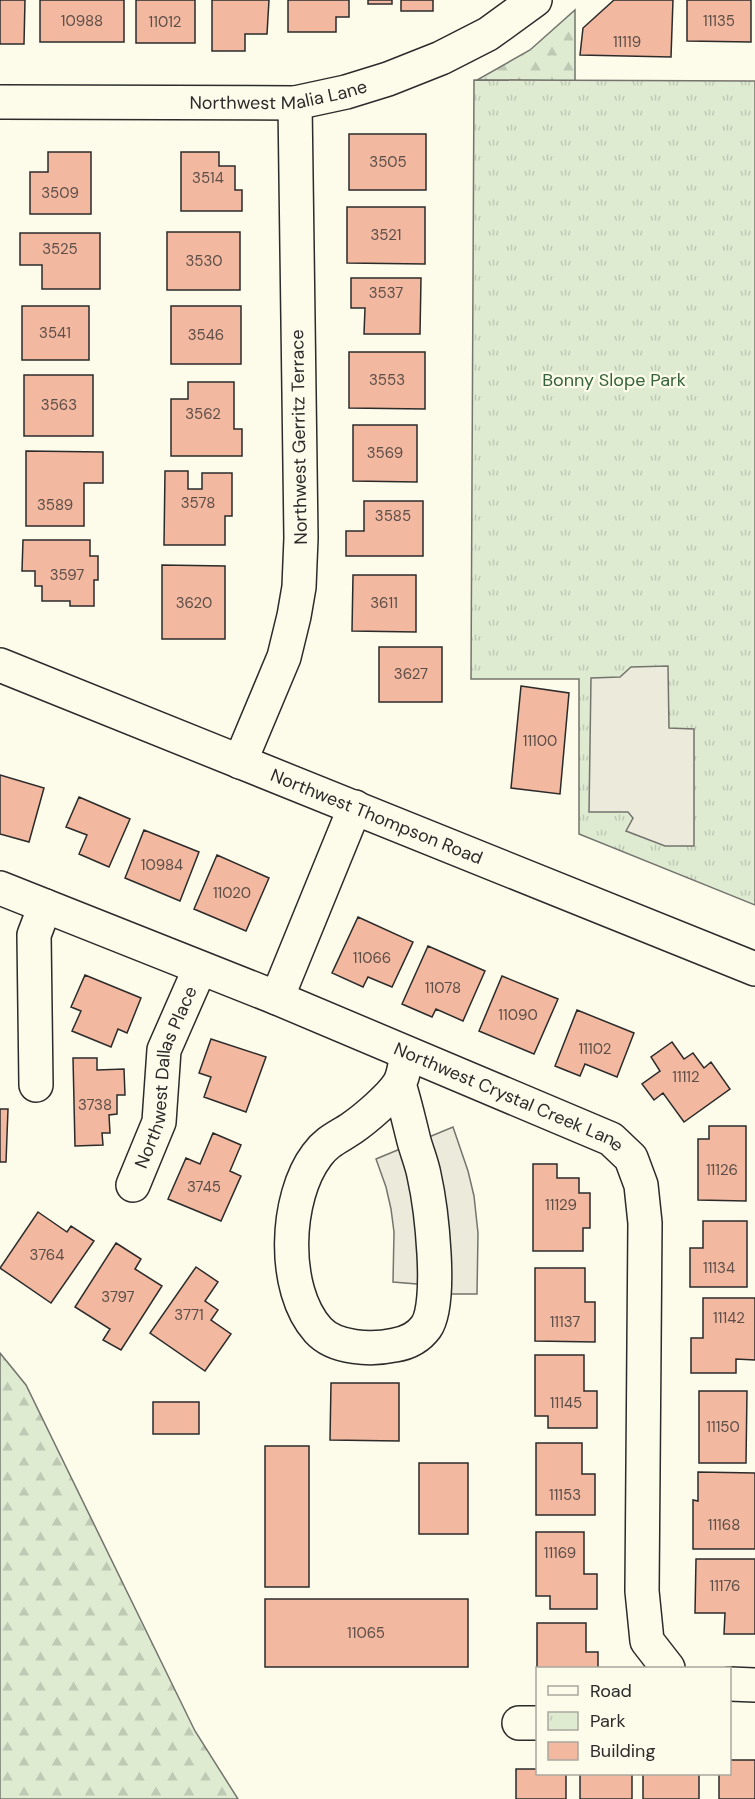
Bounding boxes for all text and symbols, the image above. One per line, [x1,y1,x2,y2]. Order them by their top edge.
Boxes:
house number: 10988 [61,11,103,31]
house number: 11135 [703,11,735,31]
house number: 11012 [149,12,181,32]
house number: 11119 [613,32,641,52]
street label: Northwest Malia Lane [189,74,370,115]
house number: 3505 [369,152,407,172]
house number: 3514 [192,168,224,188]
house number: 3509 [41,183,79,203]
house number: 3521 [370,225,402,245]
house number: 3525 [42,239,78,259]
house number: 3530 [185,251,223,271]
house number: 3537 [369,283,403,303]
house number: 3541 [39,323,71,343]
house number: 3546 [188,325,224,345]
street label: Northwest Gerritz Terrace [285,329,313,545]
park label: Bonny Slope Park [542,368,686,392]
house number: 3553 [369,370,405,390]
house number: 3563 [41,395,77,415]
house number: 3562 [185,404,221,424]
house number: 3569 [367,443,403,463]
house number: 3578 [181,493,215,513]
house number: 3589 [37,495,73,515]
house number: 3585 [375,506,411,526]
house number: 3597 [50,565,84,585]
house number: 3620 [176,593,212,613]
house number: 3611 [370,593,398,613]
house number: 3627 [394,664,428,684]
house number: 11100 [523,731,557,751]
street label: Northwest Thompson Road [267,763,486,870]
house number: 10984 [141,855,183,875]
house number: 11020 [213,883,251,903]
house number: 11066 [353,948,391,968]
house number: 11078 [425,978,461,998]
street label: Northwest Dallas Place [129,982,203,1172]
house number: 11090 [498,1005,538,1025]
street label: Northwest Crystal Creek Lane [390,1037,629,1157]
house number: 11102 [579,1039,611,1059]
house number: 11112 [672,1067,700,1087]
house number: 3738 [78,1095,112,1115]
house number: 11126 [706,1160,738,1180]
house number: 3745 [187,1177,221,1197]
house number: 11129 [545,1195,577,1215]
house number: 3764 [30,1245,64,1265]
house number: 11134 [703,1258,735,1278]
house number: 3797 [101,1287,135,1307]
house number: 3771 [174,1305,204,1325]
house number: 11142 [713,1308,745,1328]
house number: 11137 [550,1312,580,1332]
house number: 11145 [550,1393,582,1413]
house number: 11150 [706,1417,740,1437]
house number: 11153 [549,1485,581,1505]
house number: 11168 [708,1515,740,1535]
house number: 11169 [544,1543,576,1563]
house number: 11176 [709,1576,741,1596]
house number: 11065 [347,1623,385,1643]
legend [536,1667,731,1775]
text: Road [590,1679,632,1703]
text: Park [590,1709,626,1733]
text: Building [590,1739,655,1763]

